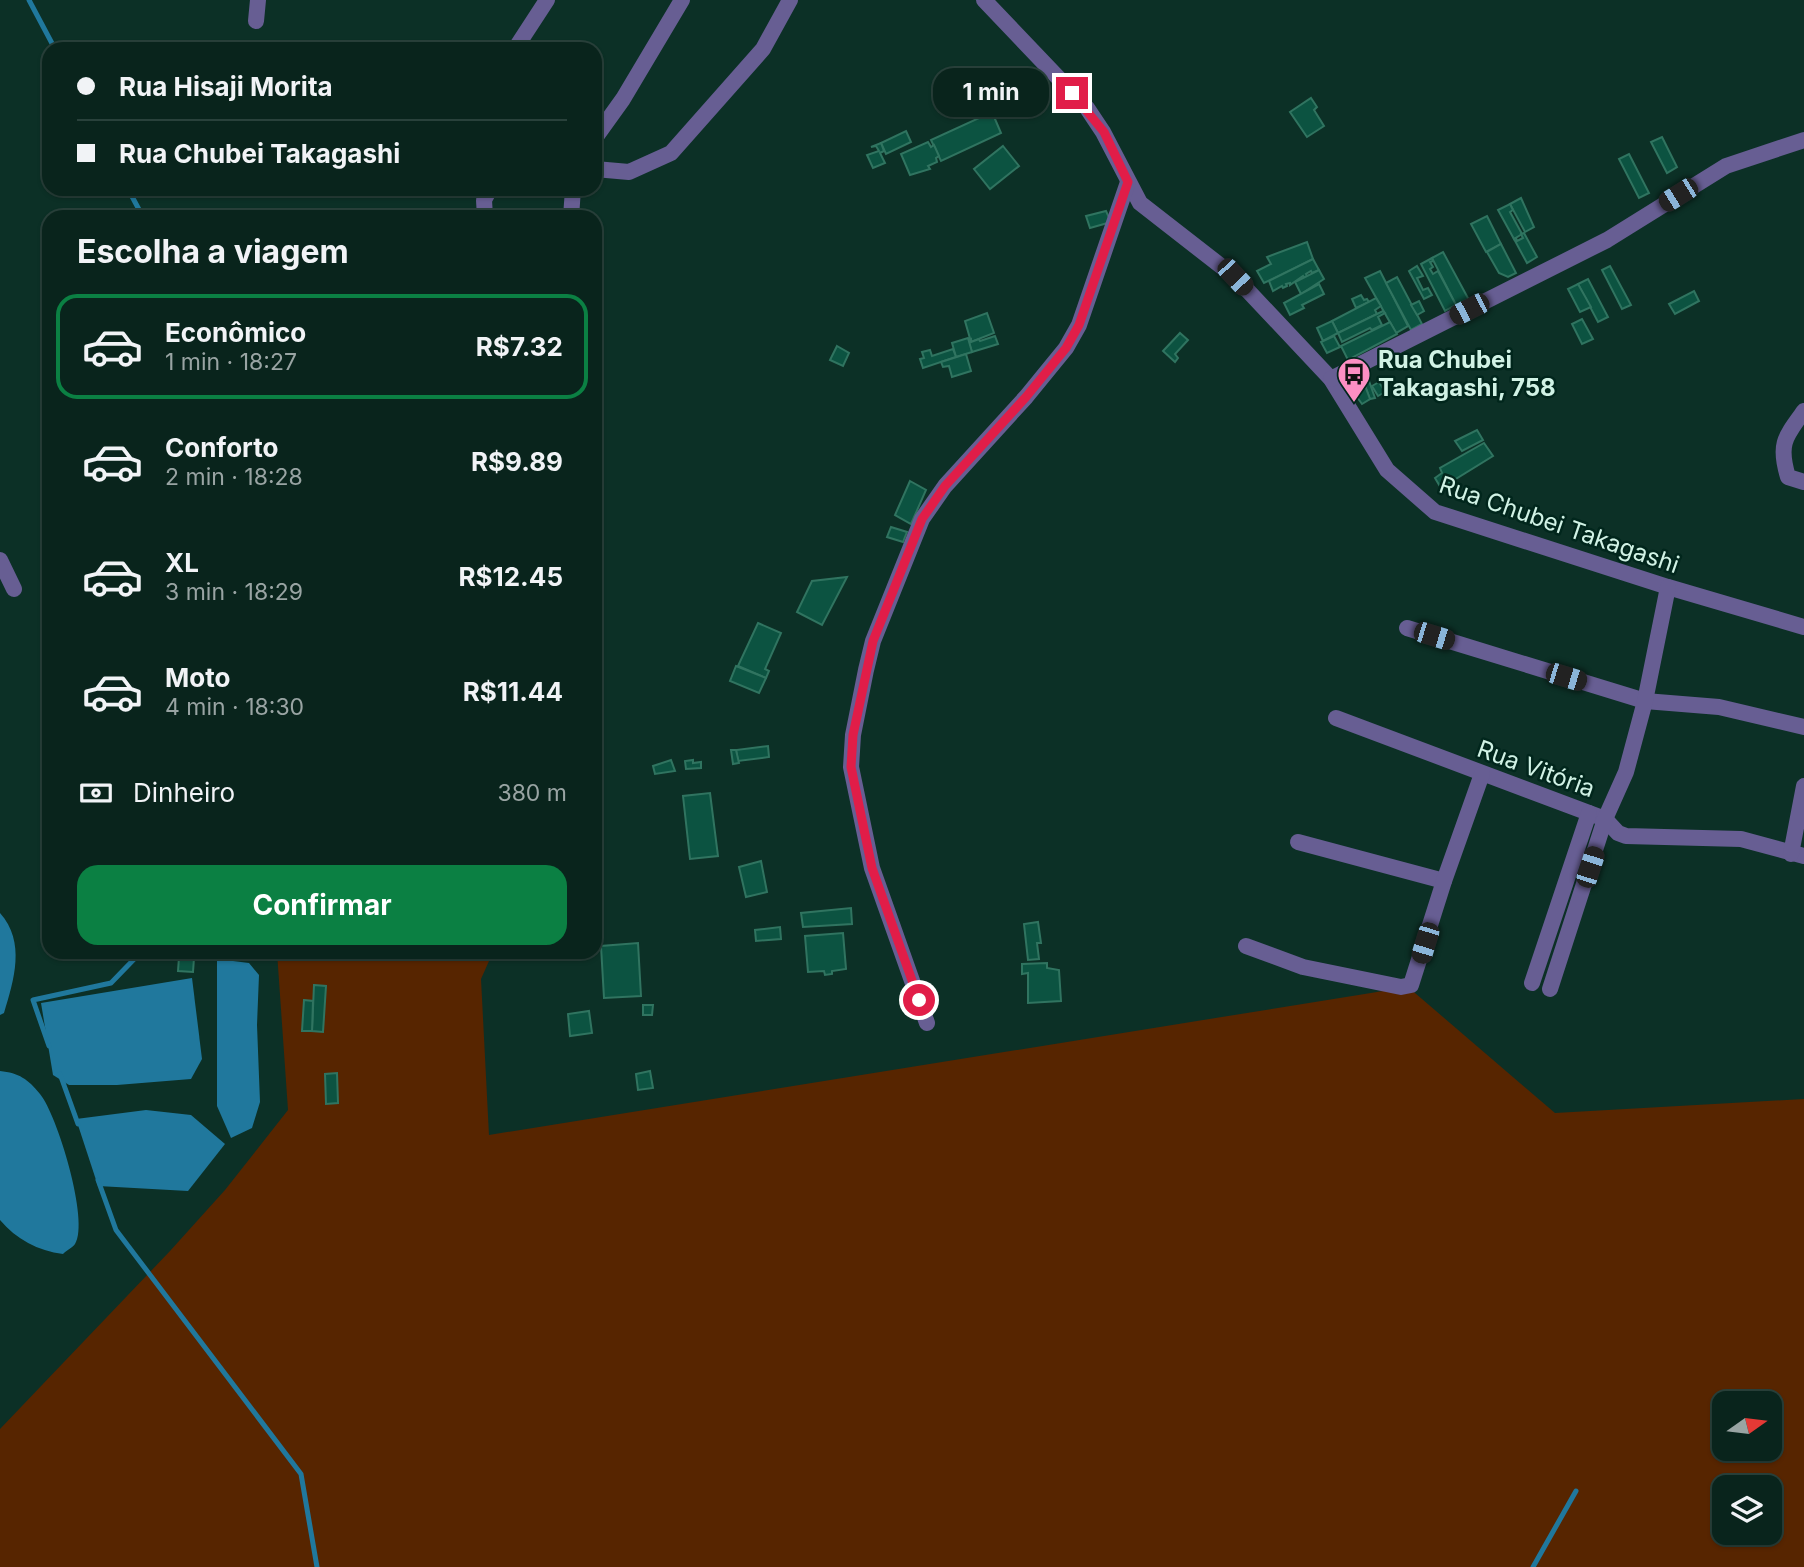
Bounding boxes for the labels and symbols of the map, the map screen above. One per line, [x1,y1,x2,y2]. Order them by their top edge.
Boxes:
callout: 1 min [932,68,1048,118]
route end [1056,77,1088,109]
car [1655,175,1702,215]
car [1213,254,1258,300]
car [1446,290,1493,328]
place label: Rua Chubei Takagashi, 758 [1378,345,1556,402]
bus stop icon: Rua Chubei Takagashi, 758 [1335,355,1373,404]
street label: Rua Chubei Takagashi [1435,470,1683,579]
car [1411,620,1458,652]
car [1543,661,1590,693]
street label: Rua Vitória [1473,734,1599,803]
car [1574,844,1607,890]
car [1409,920,1442,966]
route start [903,984,935,1016]
north arrow [1712,1391,1782,1461]

